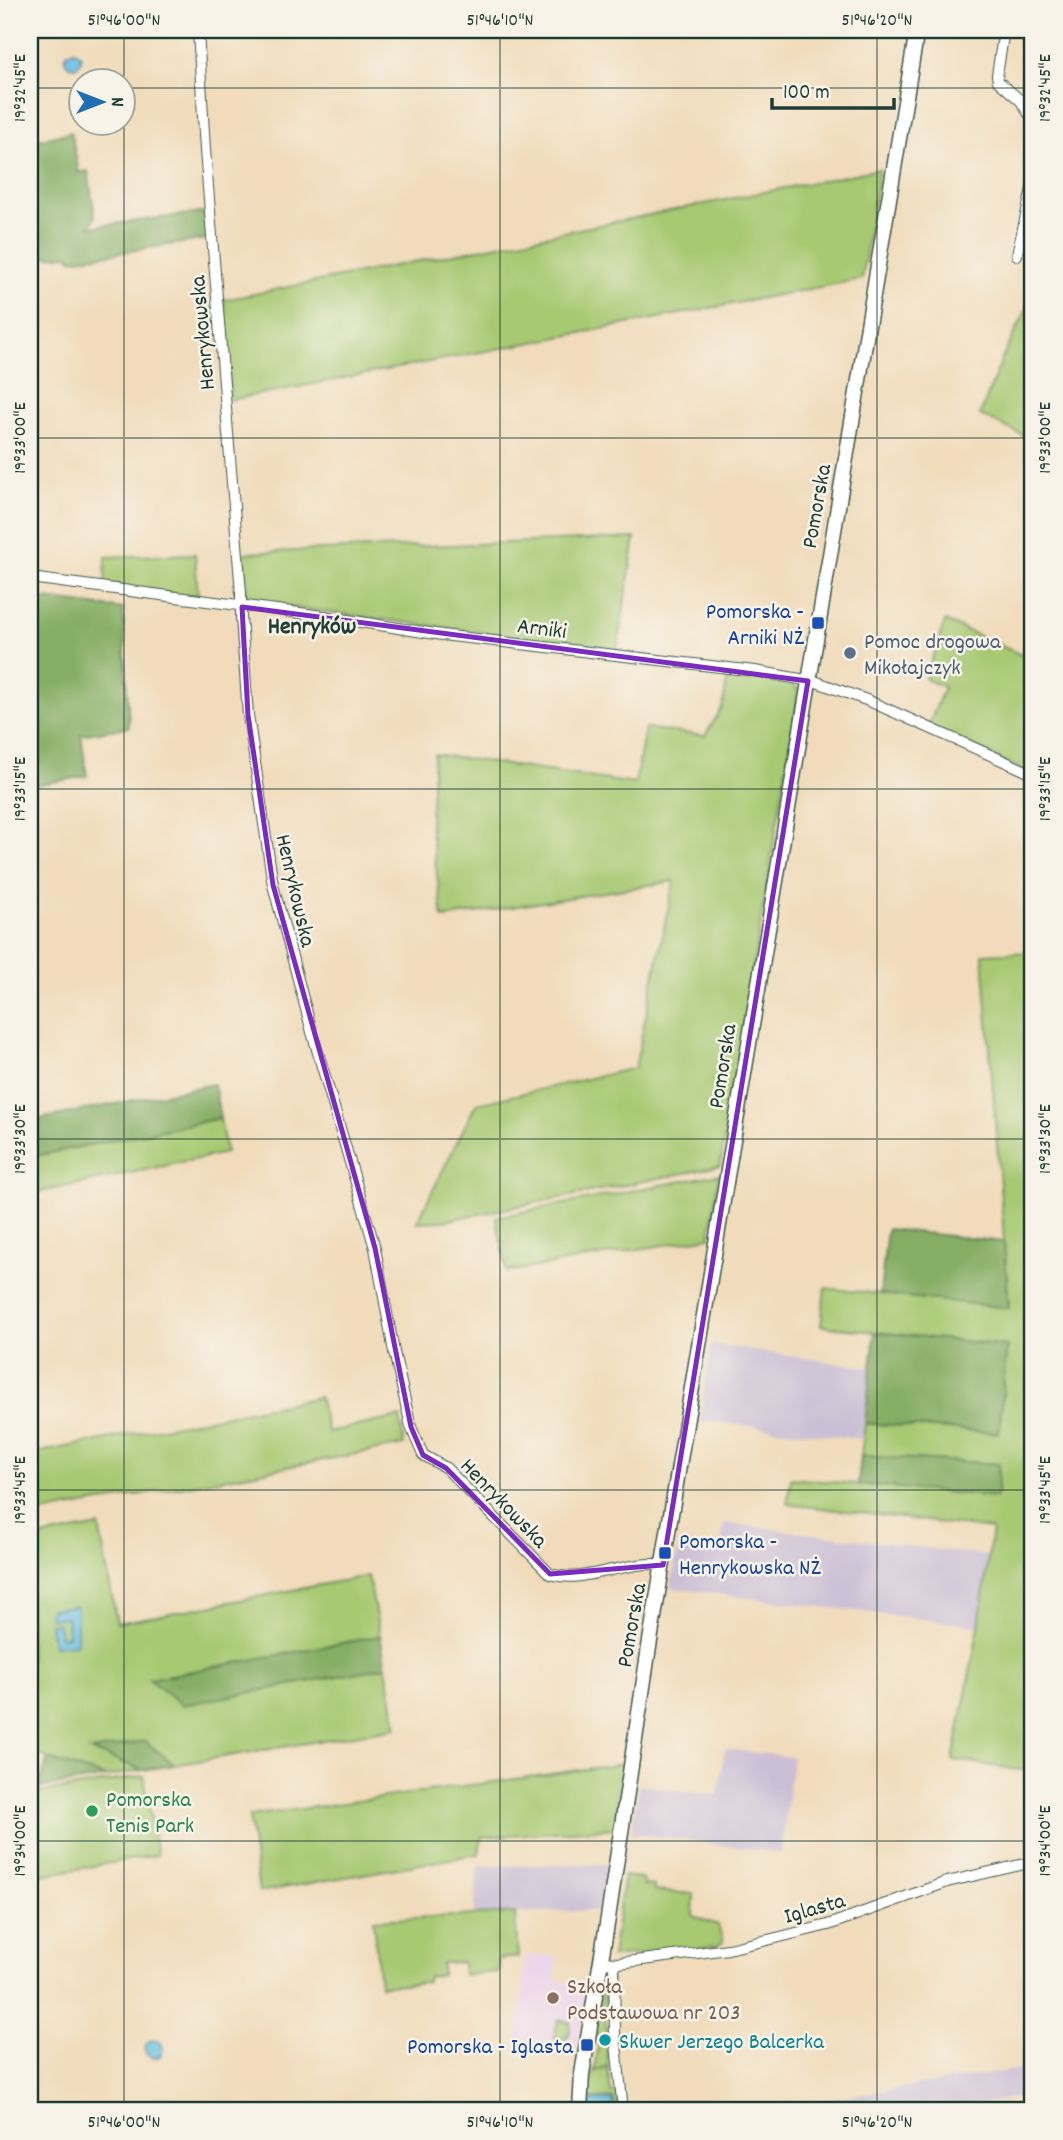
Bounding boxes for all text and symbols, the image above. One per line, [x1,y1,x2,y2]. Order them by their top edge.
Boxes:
text: 51°46'00"N [88,9,160,34]
text: 51°46'10"N [467,9,533,34]
text: 51°46'20"N [842,9,912,34]
text: 19°32'45"E [9,54,34,122]
text: 19°32'45"E [1034,54,1059,122]
north arrow [66,66,136,136]
scale bar [772,66,895,110]
text: 100 m [783,79,830,109]
text: N [102,97,129,107]
street label: Henrykowska [183,273,226,391]
text: 19°33'00"E [9,402,34,474]
text: 19°33'00"E [1034,402,1059,474]
street label: Pomorska [795,461,842,551]
place label: Pomorska - Arniki NŻ [706,597,805,656]
district label: Henryków [268,611,356,645]
street label: Arniki [515,611,568,650]
marker: Pomorska - Arniki NŻ [810,615,826,631]
place label: Pomoc drogowa Mikołajczyk [864,627,1002,686]
marker: Pomoc drogowa Mikołajczyk [842,645,858,661]
text: 19°33'15"E [9,757,34,821]
text: 19°33'15"E [1034,757,1059,821]
street label: Henrykowska [265,831,323,952]
street label: Pomorska [701,1021,748,1111]
text: 19°33'30"E [9,1104,34,1174]
text: 19°33'30"E [1034,1104,1059,1174]
street label: Henrykowska [451,1452,555,1558]
text: 19°33'45"E [9,1456,34,1524]
text: 19°33'45"E [1034,1456,1059,1524]
place label: Pomorska - Henrykowska NŻ [679,1527,821,1586]
marker: Pomorska - Henrykowska NŻ [657,1545,673,1561]
street label: Pomorska [610,1580,657,1670]
place label: Pomorska Tenis Park [106,1785,194,1844]
marker: Pomorska Tenis Park [84,1803,100,1819]
text: 19°34'00"E [9,1805,34,1877]
text: 19°34'00"E [1034,1805,1059,1877]
street label: Iglasta [780,1886,851,1935]
place label: Szkoła Podstawowa nr 203 [567,1972,741,2031]
marker: Szkoła Podstawowa nr 203 [545,1990,561,2006]
place label: Skwer Jerzego Balcerka [619,2027,825,2060]
place label: Pomorska - Iglasta [407,2032,574,2065]
marker: Skwer Jerzego Balcerka [597,2032,613,2048]
marker: Pomorska - Iglasta [579,2037,595,2053]
text: 51°46'00"N [88,2111,160,2136]
text: 51°46'10"N [467,2111,533,2136]
text: 51°46'20"N [842,2111,912,2136]

